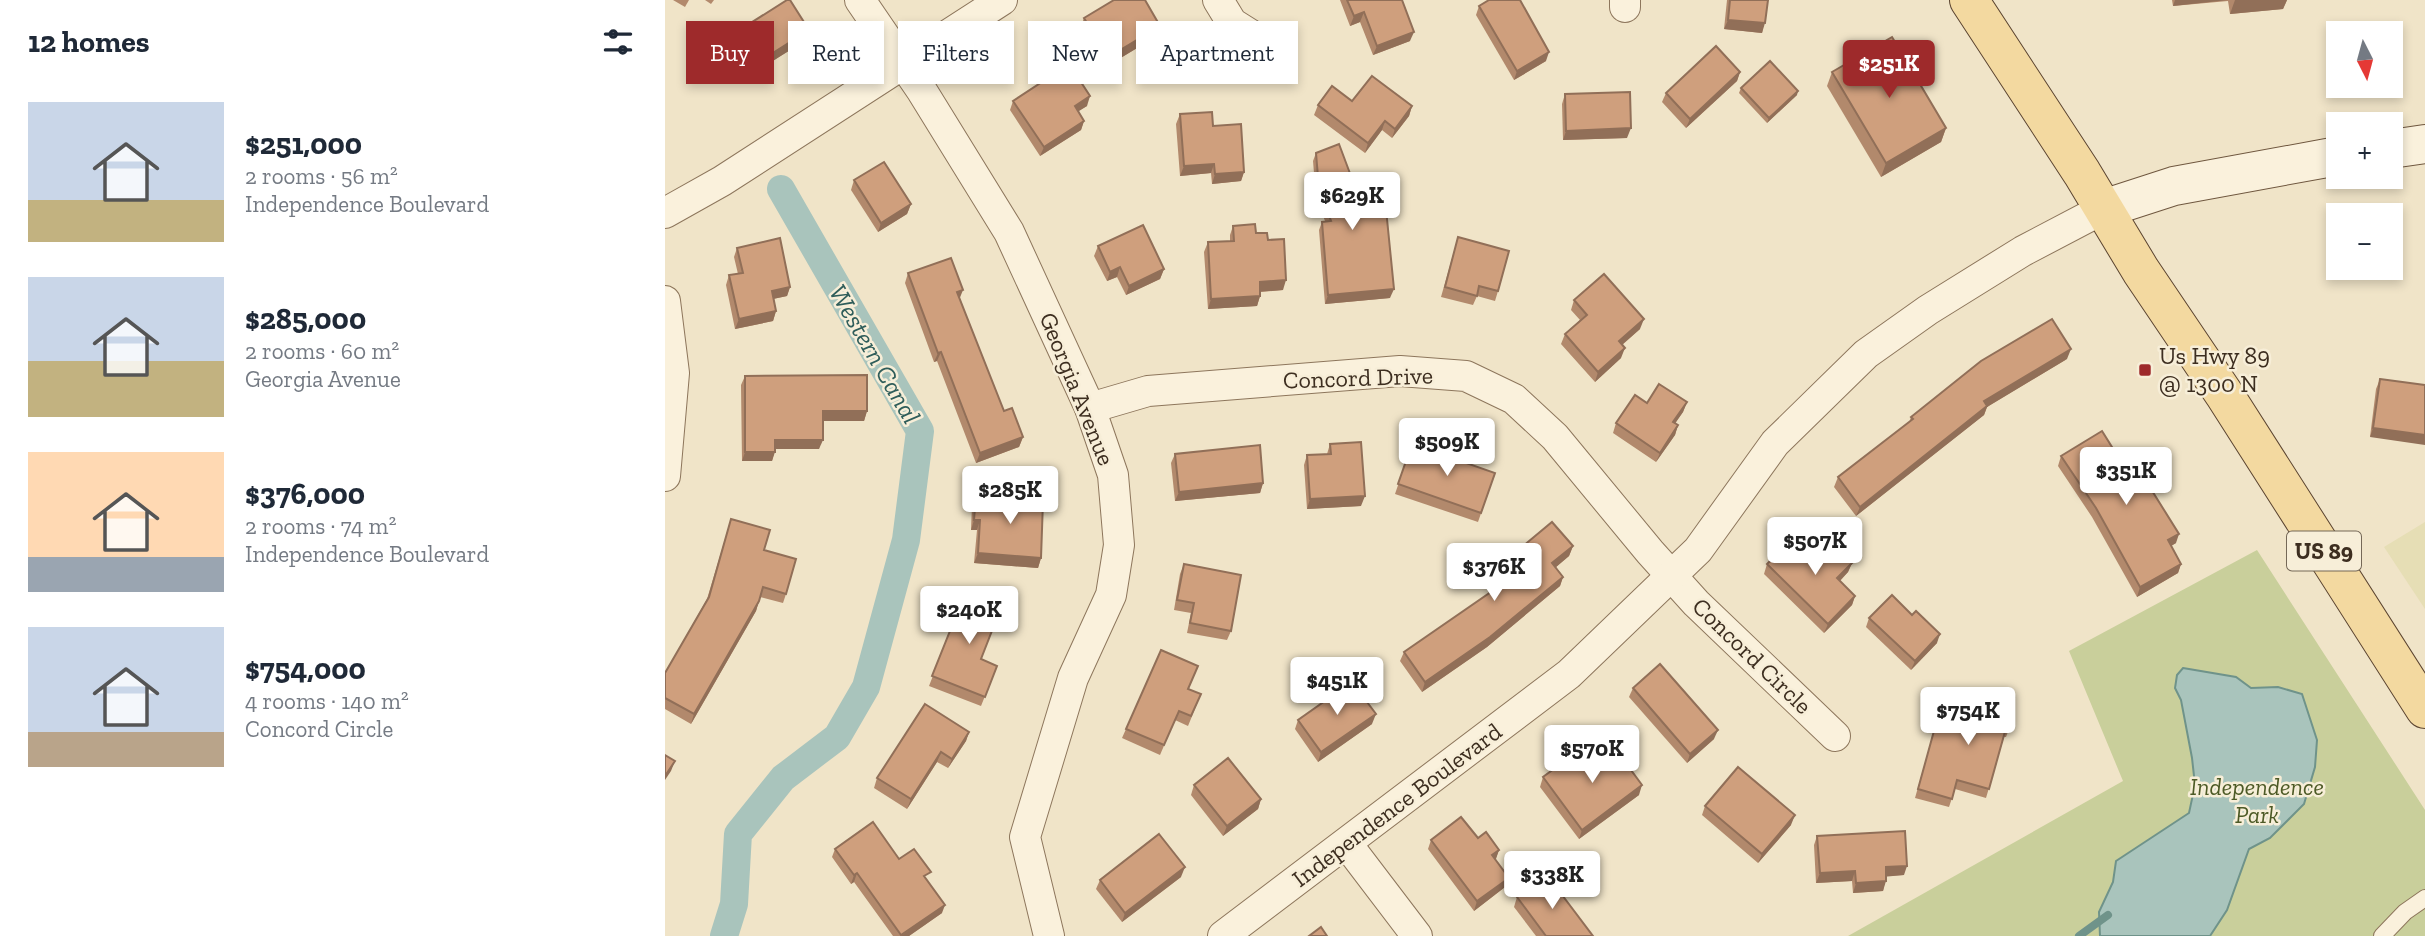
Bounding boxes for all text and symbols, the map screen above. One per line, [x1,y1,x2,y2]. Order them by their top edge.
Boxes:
chip: Buy [686,21,774,84]
chip: Rent [788,21,884,84]
chip: Filters [898,21,1014,84]
chip: New [1028,21,1122,84]
chip: Apartment [1136,21,1298,84]
north arrow [2326,21,2403,98]
map controls [2326,21,2403,280]
icon: filters [599,23,637,61]
text: 12 homes [28,24,150,60]
pin: $251K [1840,41,1938,100]
text: $251K [1859,49,1919,77]
button: + [2326,112,2403,189]
text: $251,000 [245,126,362,162]
icon: home [84,130,168,214]
text: 2 rooms · 56 m² [245,162,398,190]
pin: $629K [1303,173,1401,232]
text: $629K [1320,181,1384,209]
text: Independence Boulevard [245,190,489,218]
button: − [2326,203,2403,280]
water label: Western Canal [822,279,928,429]
text: $285,000 [245,301,366,337]
icon: home [84,305,168,389]
street label: Georgia Avenue [1034,308,1121,470]
text: 2 rooms · 60 m² [245,337,399,365]
place label: Us Hwy 89 @ 1300 N [2159,341,2270,398]
street label: Concord Drive [1282,360,1434,395]
marker: Us Hwy 89 @ 1300 N [2137,362,2153,378]
text: Georgia Avenue [245,365,401,393]
pin: $509K [1398,419,1496,478]
text: $509K [1415,427,1479,455]
pin: $351K [2077,448,2175,507]
text: $351K [2096,456,2156,484]
pin: $285K [961,466,1059,526]
text: $285K [978,475,1042,503]
text: $376,000 [245,476,365,512]
icon: home [84,480,168,564]
text: 2 rooms · 74 m² [245,512,396,540]
pin: $507K [1766,518,1864,577]
text: $507K [1783,526,1847,554]
road number: US 89 [2287,531,2361,570]
text: Independence Boulevard [245,540,489,568]
pin: $376K [1445,544,1543,603]
text: $376K [1463,552,1525,580]
pin: $240K [920,586,1018,646]
street label: Concord Circle [1687,591,1818,720]
text: $240K [936,595,1002,623]
text: $754,000 [245,651,366,687]
icon: home [84,655,168,739]
pin: $451K [1288,658,1386,717]
text: $451K [1306,666,1368,694]
text: 4 rooms · 140 m² [245,687,409,715]
pin: $754K [1919,688,2017,747]
text: $754K [1936,696,2000,724]
text: Concord Circle [245,715,393,743]
street label: Independence Boulevard [1286,716,1507,893]
pin: $570K [1543,726,1641,785]
text: $570K [1560,734,1624,762]
park label: Independence Park [2190,772,2324,829]
pin: $338K [1503,852,1601,911]
text: $338K [1520,860,1584,888]

